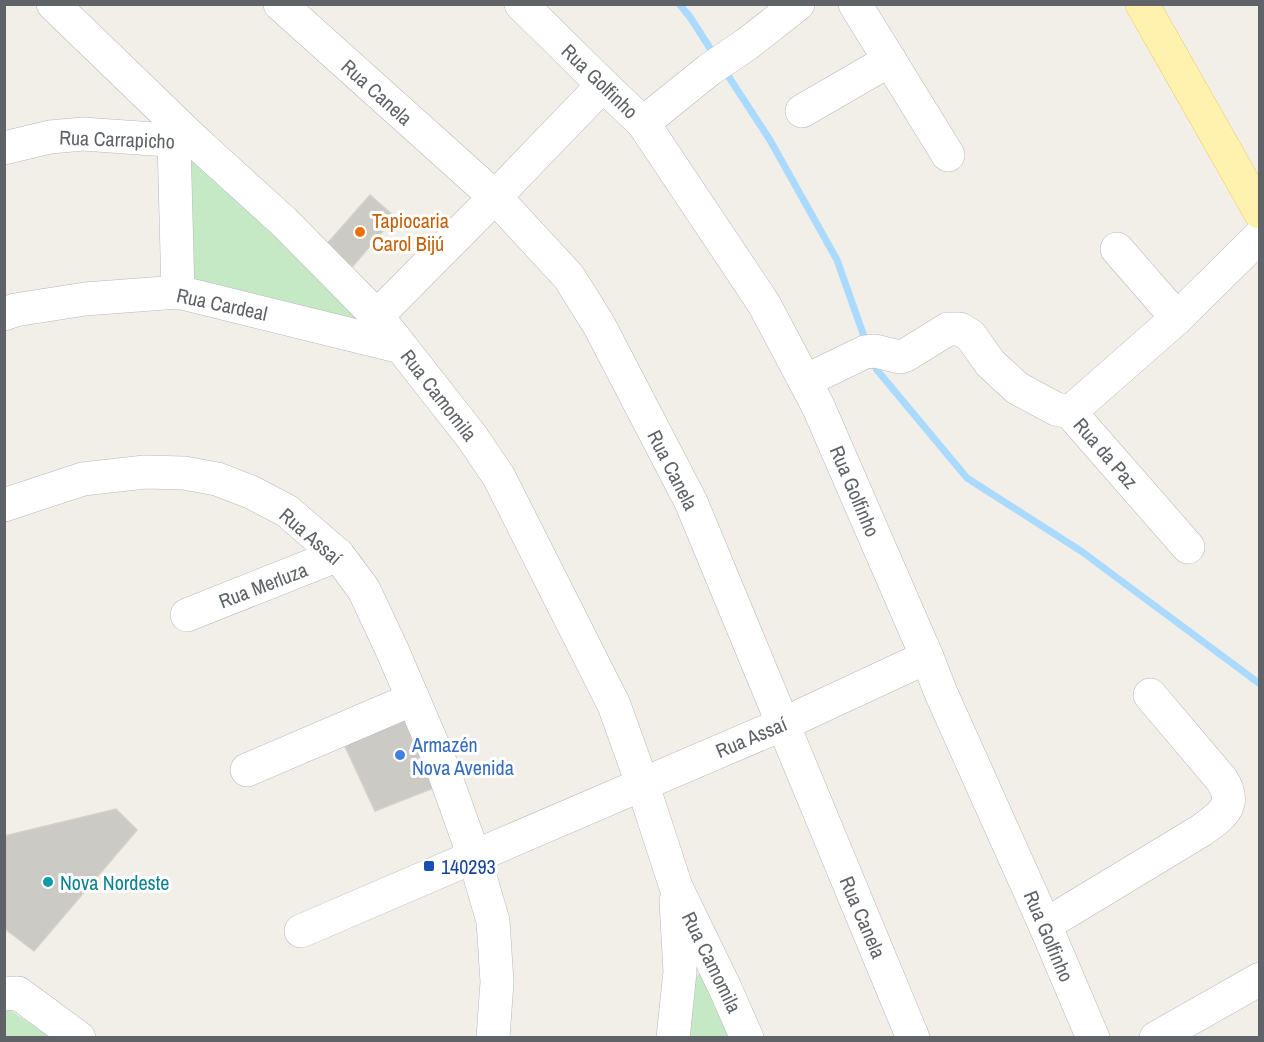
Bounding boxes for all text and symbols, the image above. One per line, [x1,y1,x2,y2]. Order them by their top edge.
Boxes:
street label: Rua Golfinho [556,38,644,124]
street label: Rua Canela [336,53,418,131]
street label: Rua Carrapicho [59,123,175,155]
place label: Tapiocaria Carol Bijú [372,207,449,257]
marker: Tapiocaria Carol Bijú [353,225,367,239]
street label: Rua Cardeal [174,281,270,327]
street label: Rua Camomila [395,344,483,446]
street label: Rua da Paz [1068,412,1144,494]
street label: Rua Canela [641,425,705,515]
street label: Rua Golfinho [824,441,886,541]
street label: Rua Assaí [274,501,348,571]
street label: Rua Merluza [215,556,311,614]
street label: Rua Assaí [711,710,791,764]
place label: Armazén Nova Avenida [411,731,514,781]
marker: Armazén Nova Avenida [393,748,407,762]
place label: 140293 [441,853,496,880]
marker: 140293 [422,859,436,873]
place label: Nova Nordeste [60,869,169,896]
street label: Rua Canela [834,872,892,962]
marker: Nova Nordeste [41,875,55,889]
street label: Rua Golfinho [1018,886,1080,986]
street label: Rua Camomila [676,907,748,1017]

